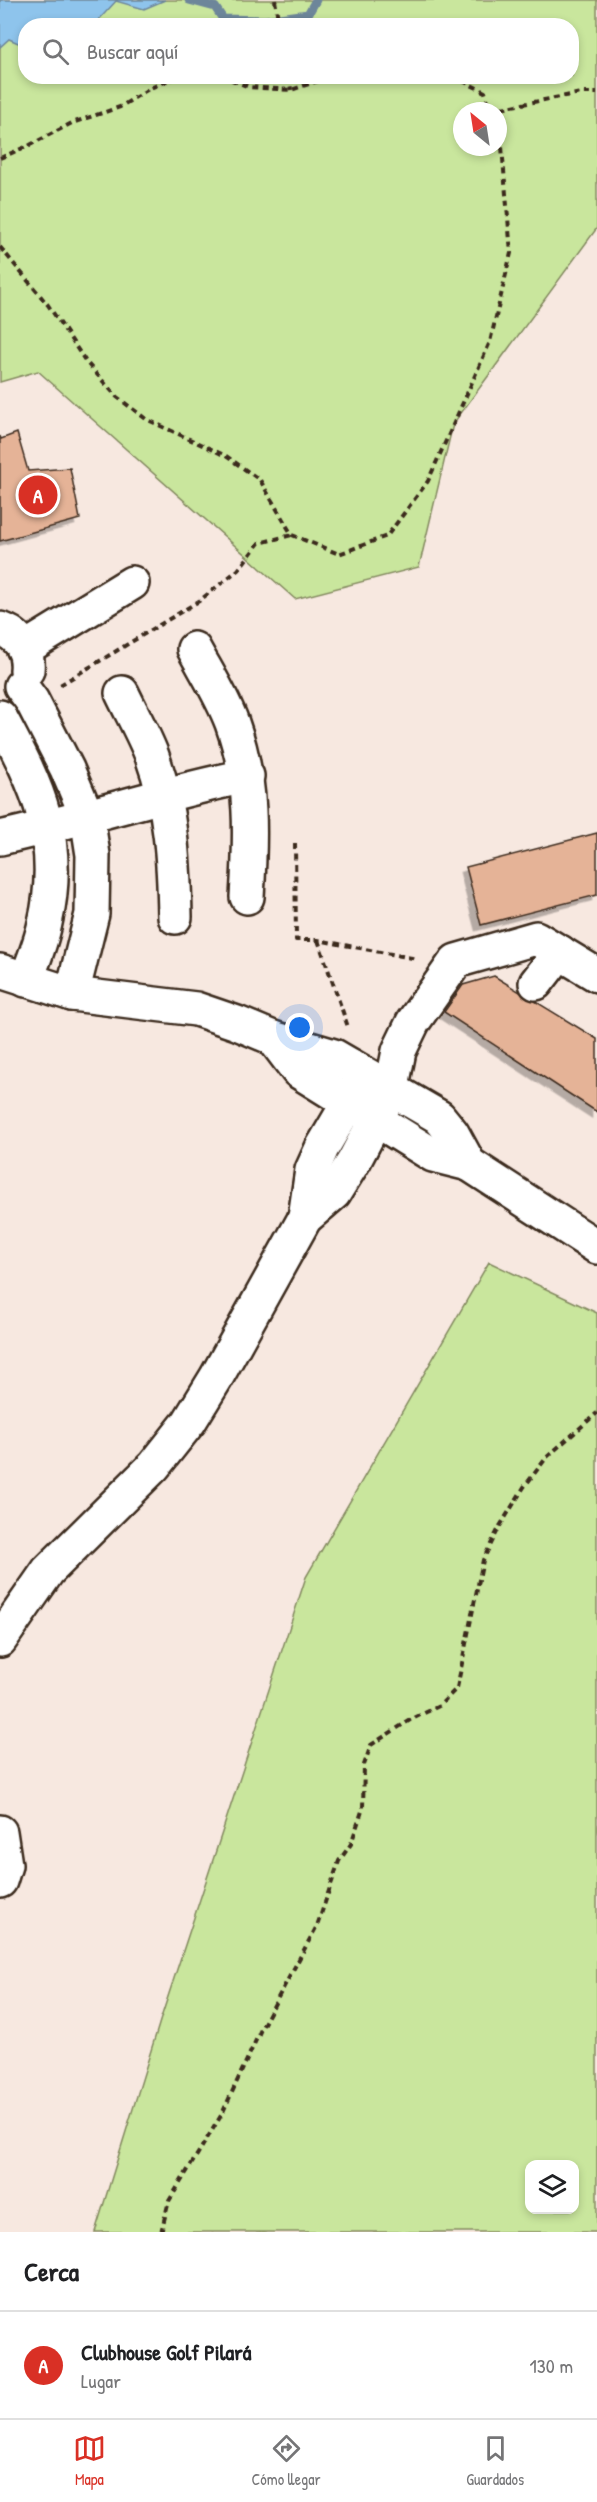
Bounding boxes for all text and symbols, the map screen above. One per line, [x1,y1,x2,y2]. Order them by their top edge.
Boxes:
search box [18,18,579,84]
icon: search [39,35,72,68]
text: Buscar aquí [87,36,179,66]
north arrow [453,102,507,156]
pin: A [18,472,57,518]
your location [285,1013,314,1042]
map controls [525,2160,579,2214]
button: layers [525,2160,579,2214]
text: Cerca [24,2254,79,2289]
text: Clubhouse Golf Pilará [81,2337,251,2367]
text: A [39,2352,48,2379]
text: 130 m [530,2352,573,2379]
text: Lugar [81,2367,121,2394]
tab: Mapa [73,2432,106,2490]
tab: Cómo llegar [252,2432,321,2490]
tab: Guardados [466,2432,524,2490]

